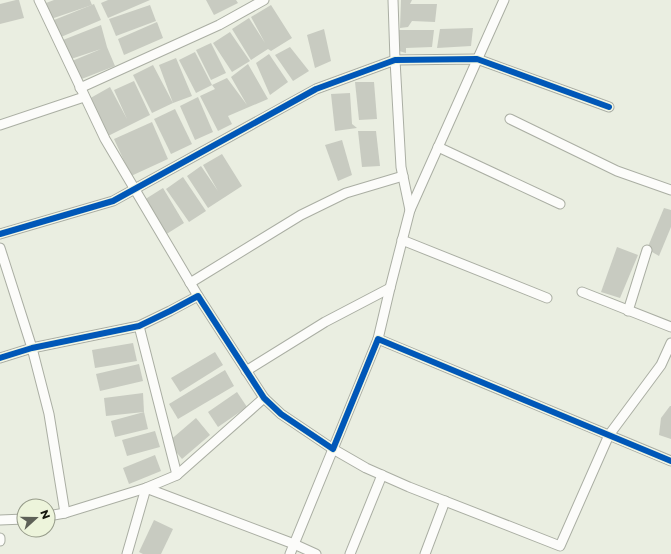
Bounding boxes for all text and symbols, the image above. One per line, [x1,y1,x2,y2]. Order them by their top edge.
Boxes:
north arrow [16,498,56,538]
text: N [37,508,53,521]

